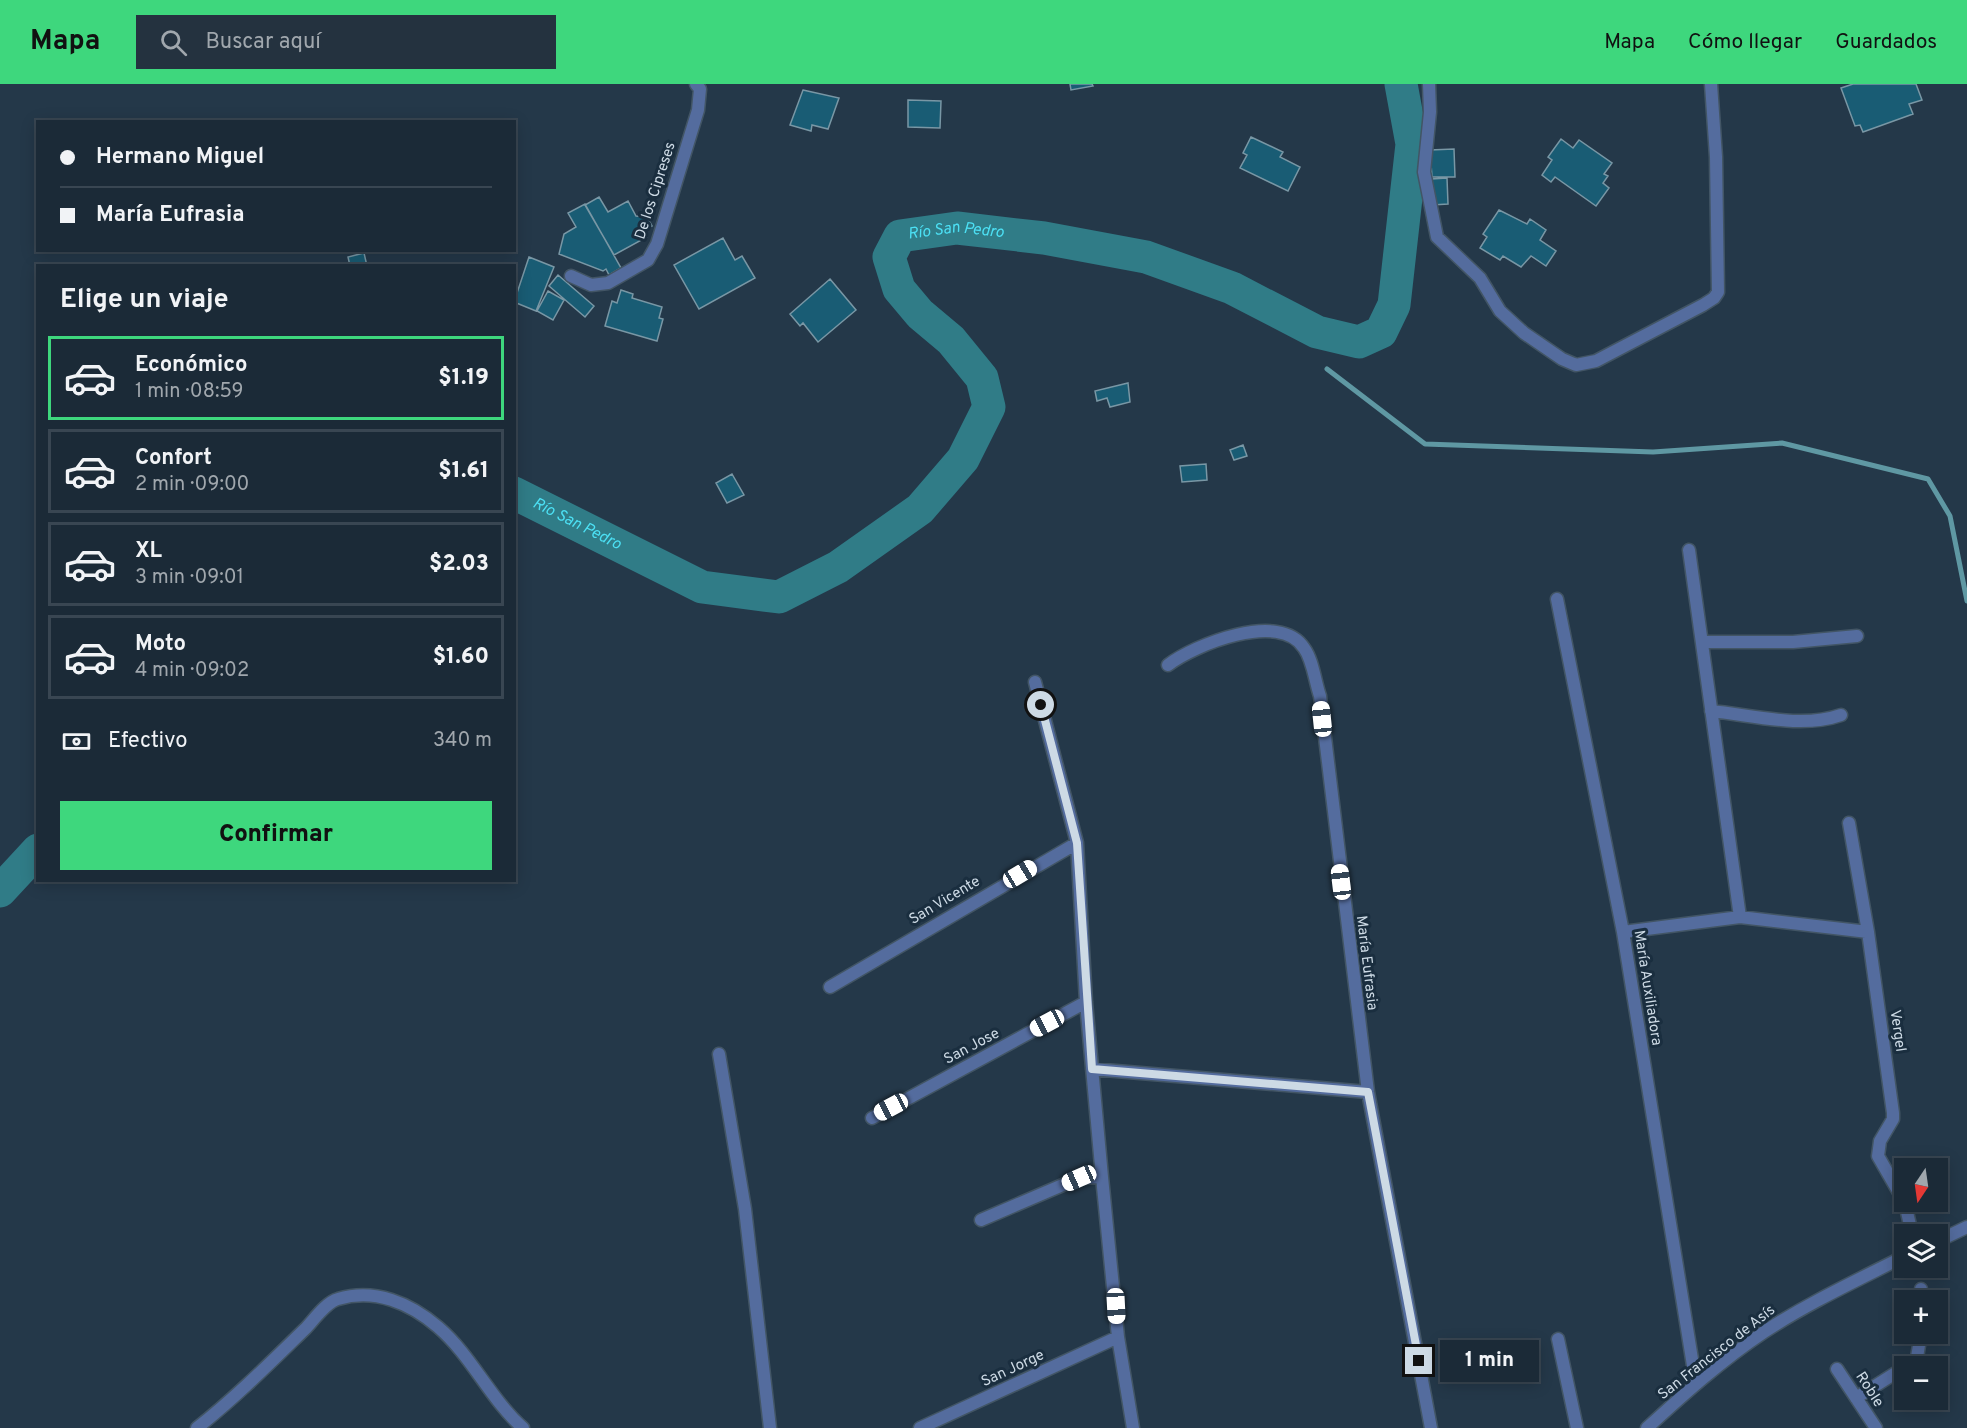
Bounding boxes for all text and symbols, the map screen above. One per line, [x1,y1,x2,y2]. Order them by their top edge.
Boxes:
search box [136,15,556,69]
text: Mapa [30,24,100,60]
icon: search [157,26,190,59]
text: Buscar aquí [205,29,321,56]
text: Mapa [1604,29,1655,56]
text: Cómo llegar [1688,29,1802,56]
text: Guardados [1835,29,1937,56]
street label: De los Cipreses [631,140,681,242]
text: Hermano Miguel [96,144,264,171]
text: María Eufrasia [96,202,245,229]
water label: Río San Pedro [906,218,1005,245]
text: Elige un viaje [60,283,229,317]
icon: car [63,351,117,405]
text: Económico [135,352,248,379]
text: $1.19 [438,365,489,392]
text: 1 min · 08:59 [135,379,244,405]
icon: car [63,444,117,498]
text: Confort [135,445,212,472]
text: $1.61 [438,458,489,485]
text: 2 min · 09:00 [135,472,249,498]
water label: Río San Pedro [529,494,625,555]
icon: car [63,537,117,591]
text: XL [135,538,162,565]
text: $2.03 [429,551,489,578]
text: 3 min · 09:01 [135,565,244,591]
icon: car [63,630,117,684]
text: Moto [135,631,186,658]
text: $1.60 [433,644,489,671]
text: 4 min · 09:02 [135,658,249,684]
route start [1027,691,1054,718]
car [1311,700,1333,738]
icon: cash [60,725,93,758]
text: Efectivo [108,728,188,755]
text: 340 m [433,728,492,754]
button: Confirmar [60,801,492,870]
car [1000,857,1040,891]
car [1330,863,1352,901]
street label: San Vicente [906,872,984,930]
street label: María Eufrasia [1351,915,1381,1011]
street label: María Auxiliadora [1629,929,1665,1047]
car [1027,1007,1067,1039]
street label: Vergel [1885,1009,1909,1053]
street label: San Jose [941,1024,1003,1070]
car [871,1091,911,1123]
north arrow [1894,1158,1948,1212]
map controls [1894,1158,1948,1410]
car [1059,1162,1099,1194]
button: layers [1894,1224,1948,1278]
car [1106,1288,1126,1324]
button: + [1894,1290,1948,1344]
street label: San Francisco de Asís [1655,1301,1779,1405]
callout: 1 min [1440,1340,1539,1382]
street label: San Jorge [978,1346,1048,1392]
route end [1405,1347,1432,1374]
text: 1 min [1465,1348,1514,1374]
button: − [1894,1356,1948,1410]
street label: Roble [1851,1369,1887,1411]

